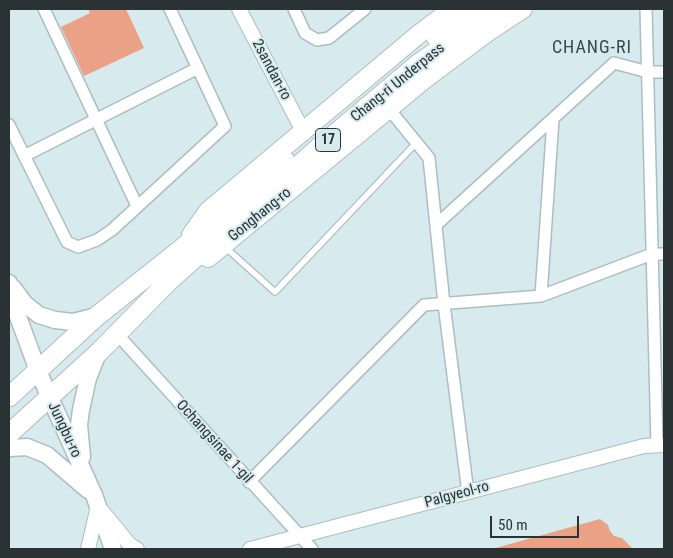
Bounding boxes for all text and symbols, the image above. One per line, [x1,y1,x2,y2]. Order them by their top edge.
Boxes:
street label: 2sandan-ro [247,37,295,103]
district label: CHANG-RI [551,37,633,59]
street label: Chang-ri Underpass [347,40,449,126]
road number: 17 [316,128,340,152]
street label: Gonghang-ro [225,184,295,246]
street label: Ochangsinae 1-gil [172,397,256,487]
street label: Jungbu-ro [43,399,85,461]
street label: Palgyeol-ro [423,478,491,512]
scale bar [493,506,582,538]
text: 50 m [498,516,528,534]

